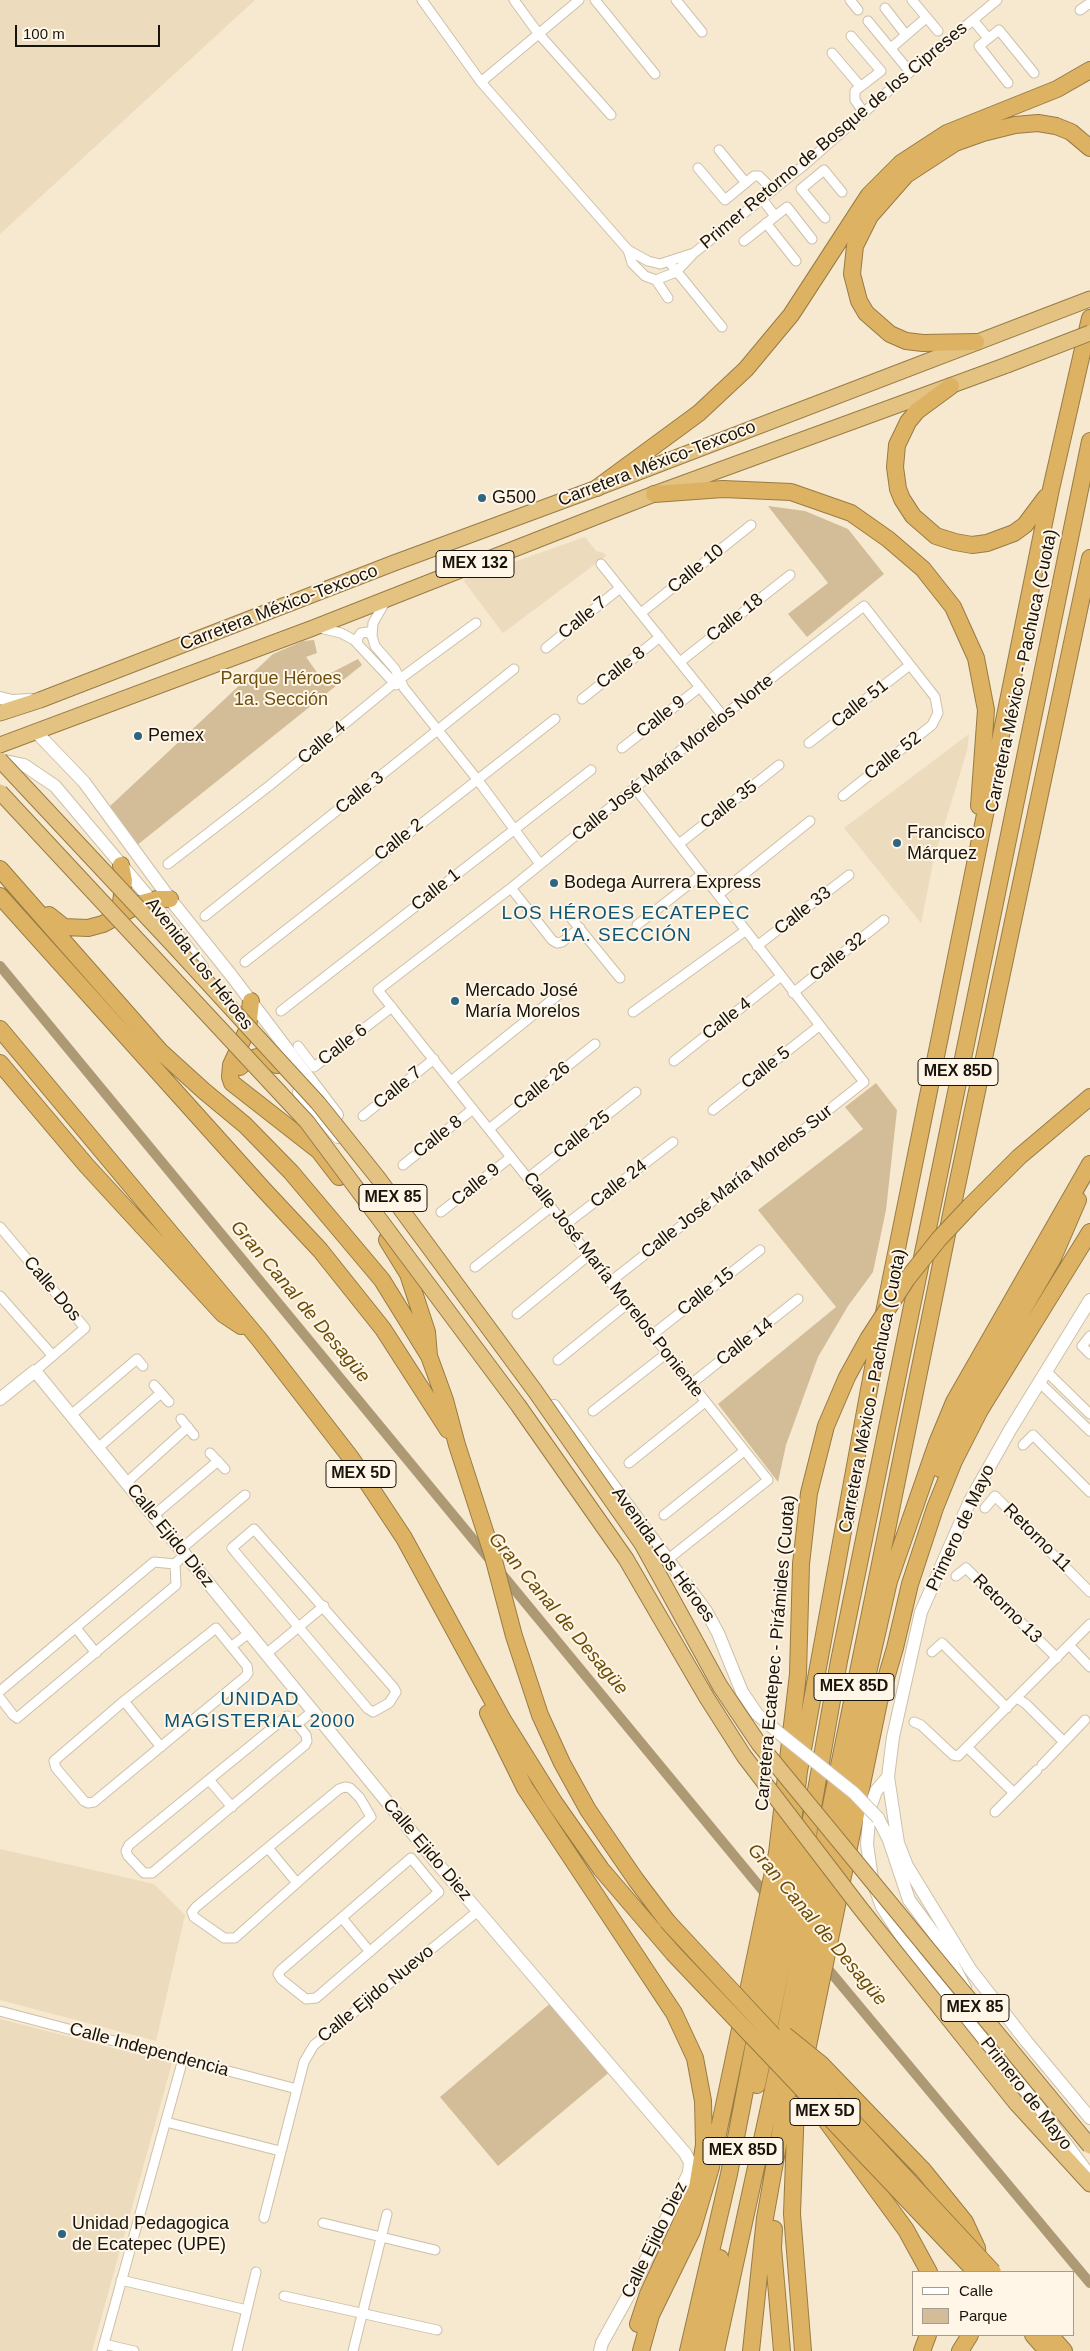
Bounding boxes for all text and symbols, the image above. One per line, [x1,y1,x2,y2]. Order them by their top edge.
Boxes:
scale bar [18,15,162,47]
street label: Primer Retorno de Bosque de los Cipreses [696,18,972,254]
text: 100 m [23,25,65,42]
street label: Carretera México-Texcoco [555,416,759,512]
place label: G500 [492,487,536,509]
marker: G500 [476,492,488,504]
street label: Carretera México - Pachuca (Cuota) [981,527,1063,815]
street label: Calle 10 [664,540,728,598]
road number: MEX 132 [436,550,514,578]
street label: Carretera México-Texcoco [177,560,381,656]
street label: Calle 18 [702,589,768,647]
street label: Calle 7 [554,592,612,644]
street label: Calle 8 [592,642,650,694]
park label: Parque Héroes 1a. Sección [220,668,342,711]
street label: Calle José María Morelos Norte [568,670,778,846]
street label: Calle 51 [827,675,893,733]
street label: Calle 9 [632,691,690,743]
street label: Calle 4 [294,717,350,769]
place label: Pemex [148,725,204,747]
street label: Calle 52 [860,727,926,785]
marker: Pemex [132,730,144,742]
street label: Calle 3 [331,767,389,819]
street label: Calle 35 [696,776,762,834]
street label: Calle 2 [370,814,428,866]
place label: Francisco Márquez [907,822,985,864]
marker: Francisco Márquez [891,837,903,849]
street label: Calle 1 [407,864,465,916]
place label: Bodega Aurrera Express [564,872,761,894]
marker: Bodega Aurrera Express [548,877,560,889]
street label: Calle 33 [770,882,836,940]
street label: Avenida Los Héroes [141,894,257,1034]
district label: LOS HÉROES ECATEPEC 1A. SECCIÓN [499,903,753,947]
street label: Calle 32 [806,928,870,986]
place label: Mercado José María Morelos [465,980,580,1022]
street label: Calle 4 [698,993,756,1045]
marker: Mercado José María Morelos [449,995,461,1007]
street label: Calle 6 [314,1020,372,1070]
street label: Calle 5 [737,1042,795,1094]
street label: Calle 26 [509,1057,575,1115]
road number: MEX 85D [918,1058,998,1086]
street label: Calle 7 [369,1062,427,1114]
street label: Calle José María Morelos Sur [637,1101,837,1263]
street label: Calle 25 [549,1106,615,1164]
street label: Calle 8 [409,1111,467,1163]
street label: Calle 24 [586,1155,652,1213]
street label: Calle 9 [447,1159,505,1211]
street label: Calle José María Morelos Poniente [518,1168,708,1402]
road number: MEX 85 [359,1184,427,1212]
water label: Gran Canal de Desagüe [225,1216,375,1388]
street label: Carretera México - Pachuca (Cuota) [835,1247,911,1535]
street label: Calle Dos [19,1252,85,1326]
street label: Calle 15 [673,1263,739,1321]
street label: Calle 14 [712,1313,778,1371]
road number: MEX 5D [326,1460,396,1488]
street label: Primero de Mayo [922,1461,1000,1595]
street label: Calle Ejido Diez [122,1480,218,1592]
street label: Avenida Los Héroes [607,1483,719,1627]
street label: Carretera Ecatepec - Pirámides (Cuota) [751,1494,801,1812]
street label: Retorno 11 [998,1499,1076,1577]
water label: Gran Canal de Desagüe [483,1528,633,1700]
street label: Retorno 13 [968,1570,1046,1648]
road number: MEX 85D [814,1674,894,1700]
district label: UNIDAD MAGISTERIAL 2000 [162,1689,358,1733]
street label: Calle Ejido Diez [378,1794,476,1906]
water label: Gran Canal de Desagüe [742,1839,892,2011]
street label: Calle Ejido Nuevo [314,1941,438,2047]
road number: MEX 85 [941,1995,1009,2022]
street label: Calle Independencia [67,2018,231,2082]
street label: Primero de Mayo [975,2033,1077,2155]
road number: MEX 5D [790,2098,860,2126]
road number: MEX 85D [703,2138,783,2164]
street label: Calle Ejido Diez [617,2178,693,2302]
place label: Unidad Pedagogica de Ecatepec (UPE) [72,2213,229,2256]
marker: Unidad Pedagogica de Ecatepec (UPE) [56,2228,68,2240]
legend [912,2271,1075,2336]
text: Calle [959,2282,993,2299]
text: Parque [959,2307,1007,2324]

